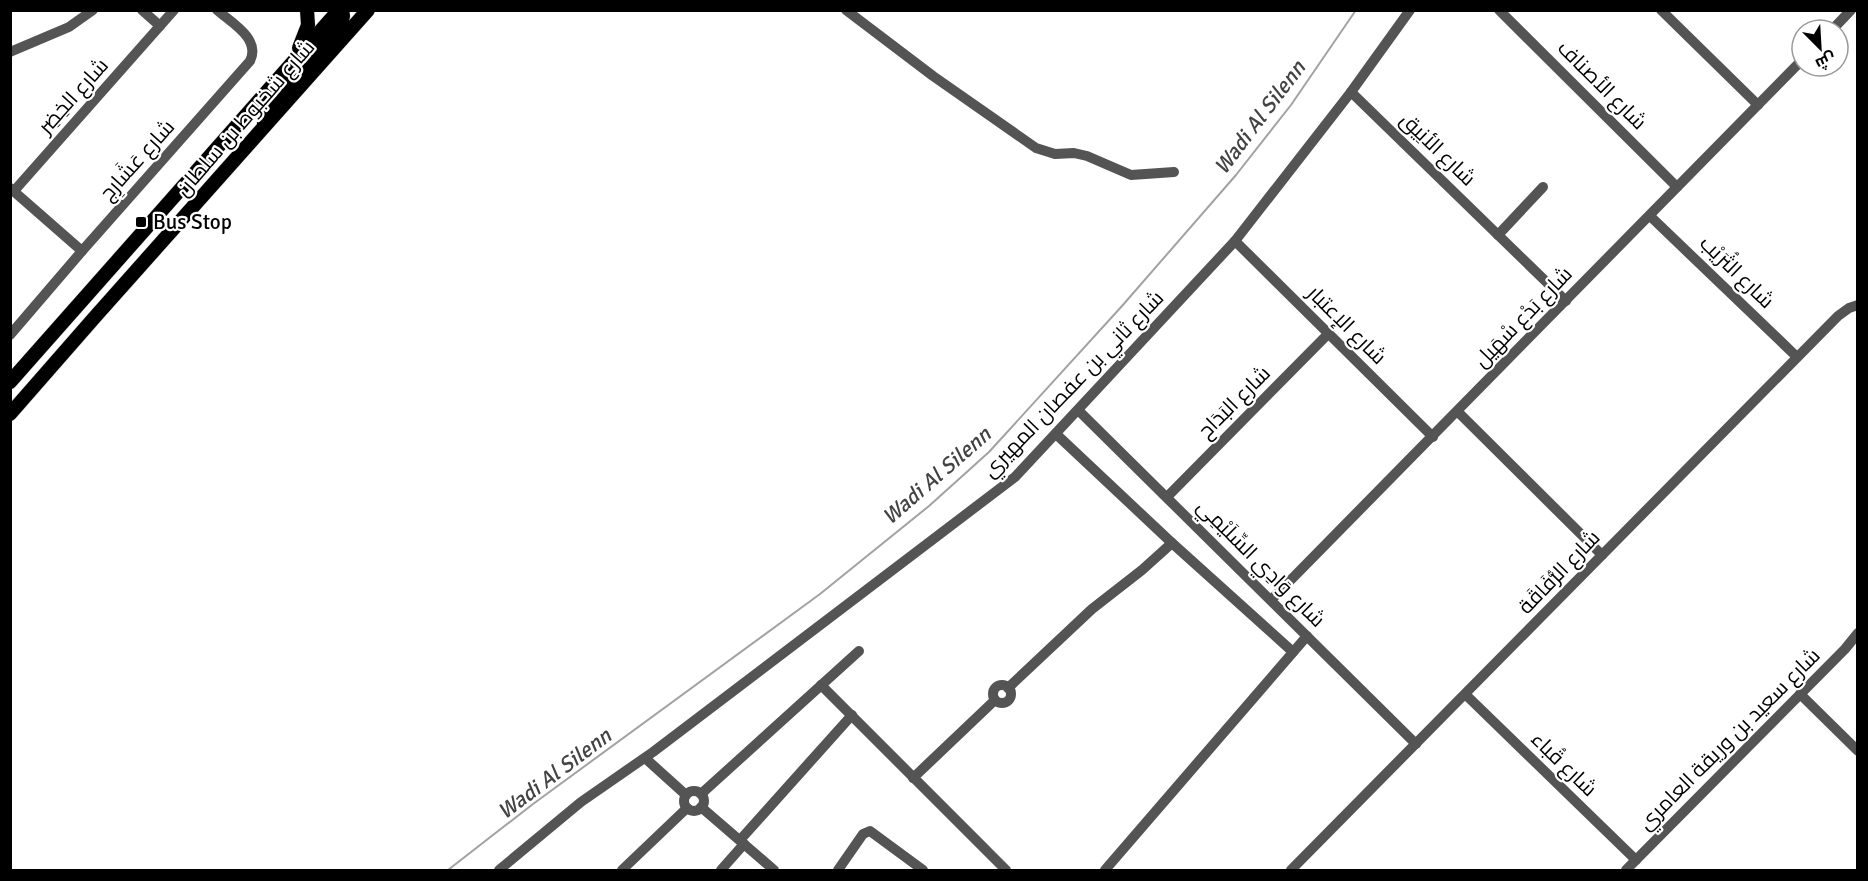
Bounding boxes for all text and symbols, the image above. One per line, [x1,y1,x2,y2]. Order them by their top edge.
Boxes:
north arrow [1790,18,1850,78]
street label: شارع شخبوط بن سلطان [170,34,321,202]
street label: شارع الأصناف [1551,35,1652,136]
text: ش [1812,47,1839,74]
street label: شارع الخِضِر [32,53,114,141]
water label: Wadi Al Silenn [1208,54,1311,179]
street label: شارع الأنِيق [1394,107,1481,192]
street label: شارع عَشَارِج [94,114,181,207]
place label: Bus Stop [153,209,232,235]
marker: Bus Stop [134,215,148,229]
street label: شارع الثُرَيْب [1694,229,1781,315]
street label: شارع بَدْع سْهَيل [1468,261,1578,374]
street label: شارع الإعتبار [1301,279,1392,371]
street label: شارع ثاني بن عفصان المهيري [977,285,1171,485]
street label: شارع البَدَاح [1192,360,1276,444]
water label: Wadi Al Silenn [876,420,997,530]
street label: شارع وَادِي السِّلَيْمِي [1189,493,1331,635]
street label: شارع الرُّفَاقَة [1513,525,1606,620]
street label: شارع سعيد بن وريقة العامري [1632,642,1828,838]
water label: Wadi Al Silenn [492,721,617,825]
street label: شارع قُباء [1525,726,1602,802]

